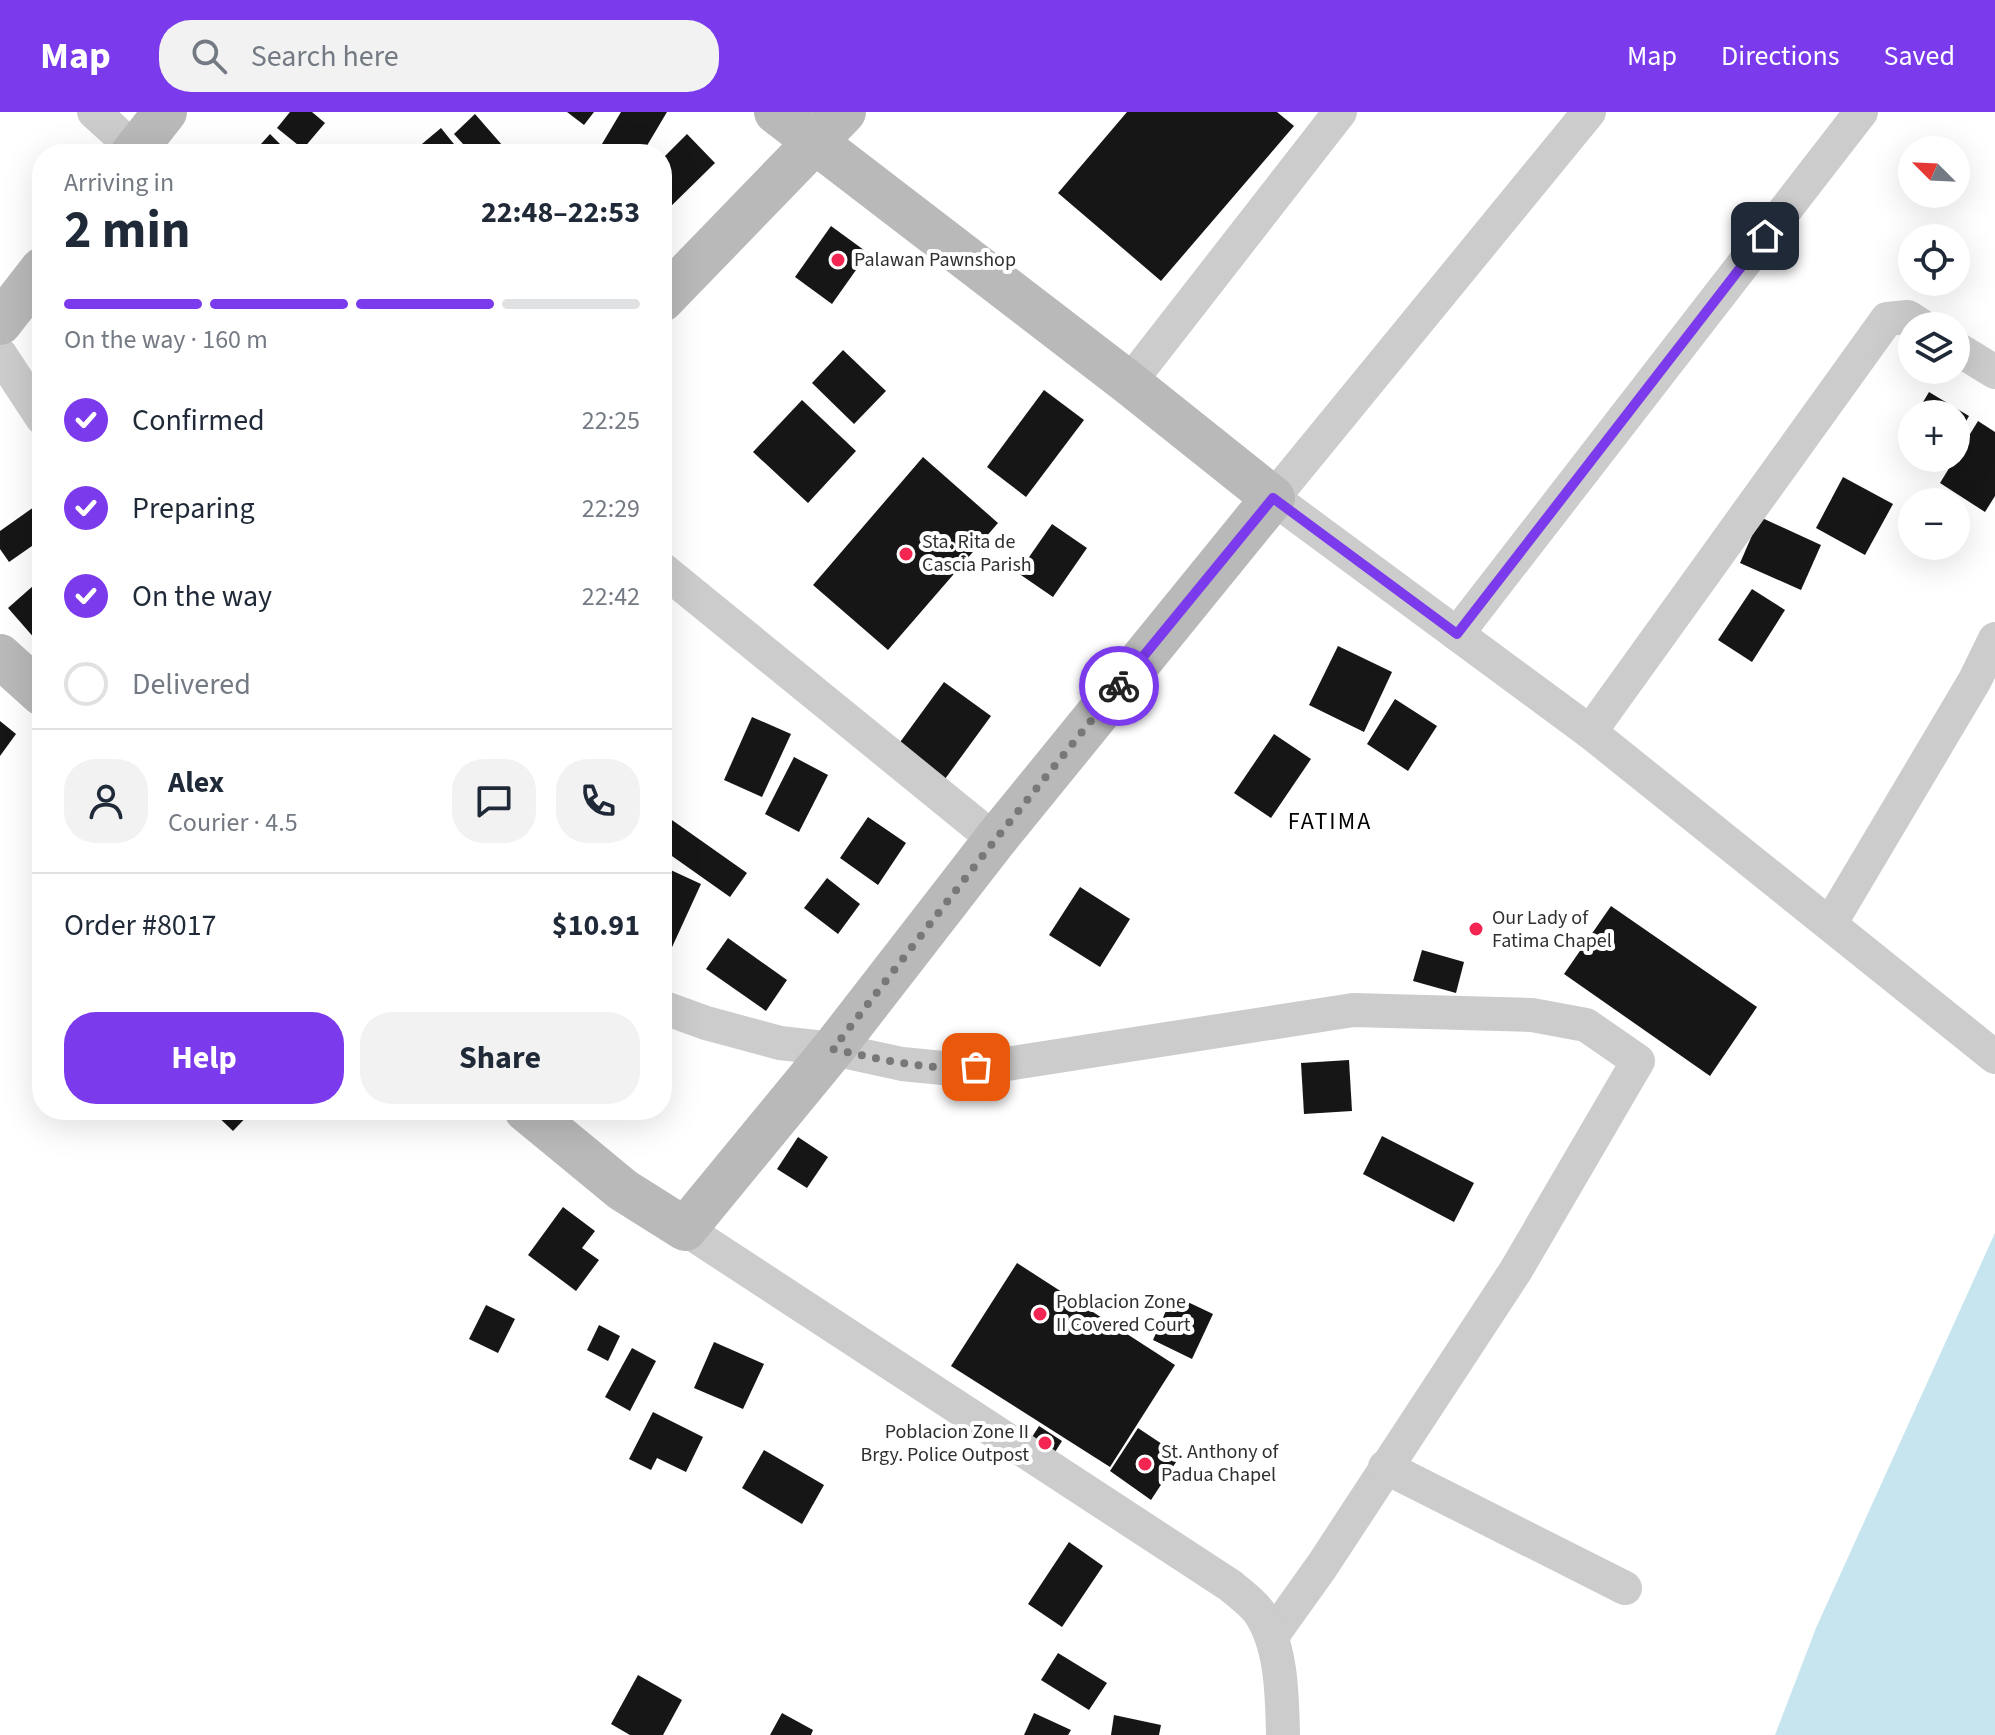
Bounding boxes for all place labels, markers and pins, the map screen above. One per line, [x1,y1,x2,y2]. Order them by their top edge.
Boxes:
pin [1731,202,1799,270]
place label: Palawan Pawnshop [854,246,1016,274]
marker: Palawan Pawnshop [829,251,847,269]
place label: Sta. Rita de Cascia Parish [922,528,1032,579]
marker: Sta. Rita de Cascia Parish [897,545,915,563]
place label: Our Lady of Fatima Chapel [1492,904,1612,955]
marker: Our Lady of Fatima Chapel [1467,920,1485,938]
pin [942,1033,1010,1101]
place label: Poblacion Zone II Covered Court [1056,1288,1191,1339]
marker: Poblacion Zone II Covered Court [1031,1305,1049,1323]
place label: Poblacion Zone II Brgy. Police Outpost [861,1418,1029,1469]
marker: Poblacion Zone II Brgy. Police Outpost [1036,1434,1054,1452]
place label: St. Anthony of Padua Chapel [1161,1438,1279,1489]
marker: St. Anthony of Padua Chapel [1136,1455,1154,1473]

